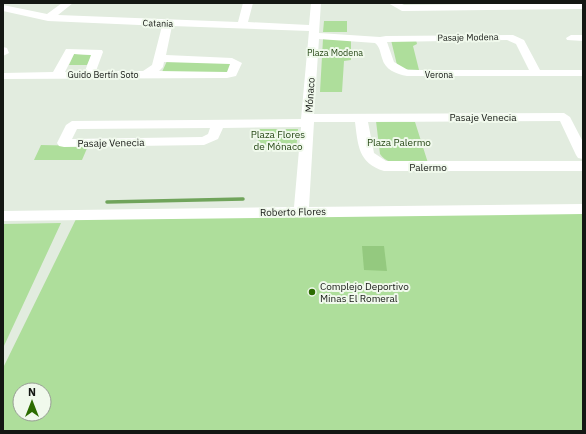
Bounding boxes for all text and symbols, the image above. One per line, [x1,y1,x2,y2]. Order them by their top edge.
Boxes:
street label: Catania [143,17,174,29]
street label: Pasaje Modena [437,31,499,43]
park label: Plaza Modena [307,47,363,58]
street label: Guido Bertín Soto [67,69,139,80]
street label: Verona [425,69,453,80]
street label: Mónaco [302,77,318,113]
street label: Pasaje Venecia [449,111,517,124]
park label: Plaza Flores de Mónaco [251,128,305,153]
street label: Pasaje Venecia [77,136,145,150]
park label: Plaza Palermo [367,136,431,149]
street label: Palermo [409,161,447,174]
street label: Roberto Flores [260,205,326,219]
place label: Complejo Deportivo Minas El Romeral [320,280,409,305]
marker: Complejo Deportivo Minas El Romeral [307,287,317,297]
north arrow [12,382,52,422]
text: N [28,385,36,399]

